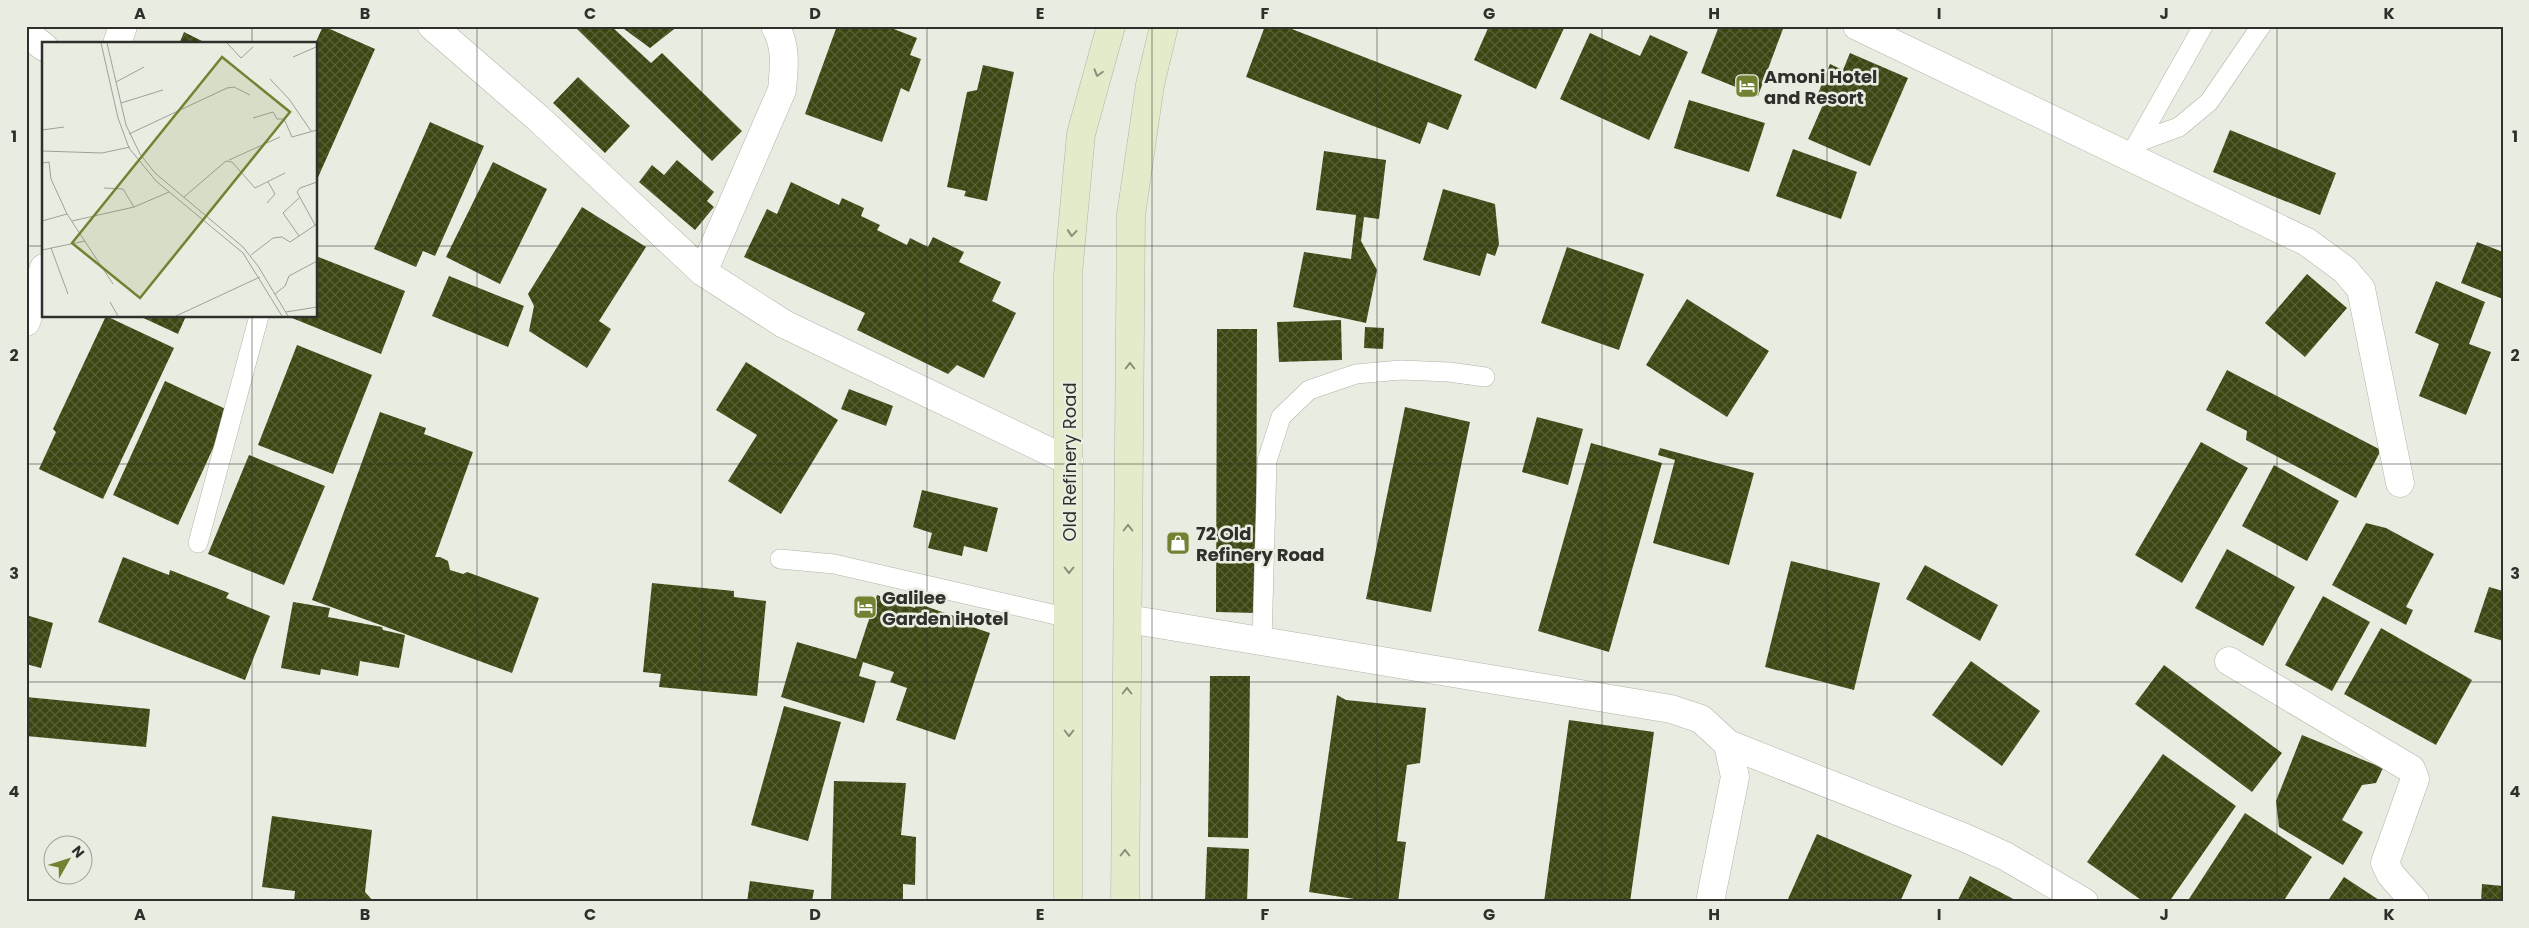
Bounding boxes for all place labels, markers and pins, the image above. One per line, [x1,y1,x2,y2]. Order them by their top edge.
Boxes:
place label: Amoni Hotel and Resort [1764,64,1877,110]
hotel icon: Amoni Hotel and Resort [1734,73,1760,99]
place label: 72 Old Refinery Road [1196,521,1324,567]
shop icon: 72 Old Refinery Road [1165,530,1191,556]
place label: Galilee Garden iHotel [882,585,1009,631]
hotel icon: Galilee Garden iHotel [852,594,878,620]

